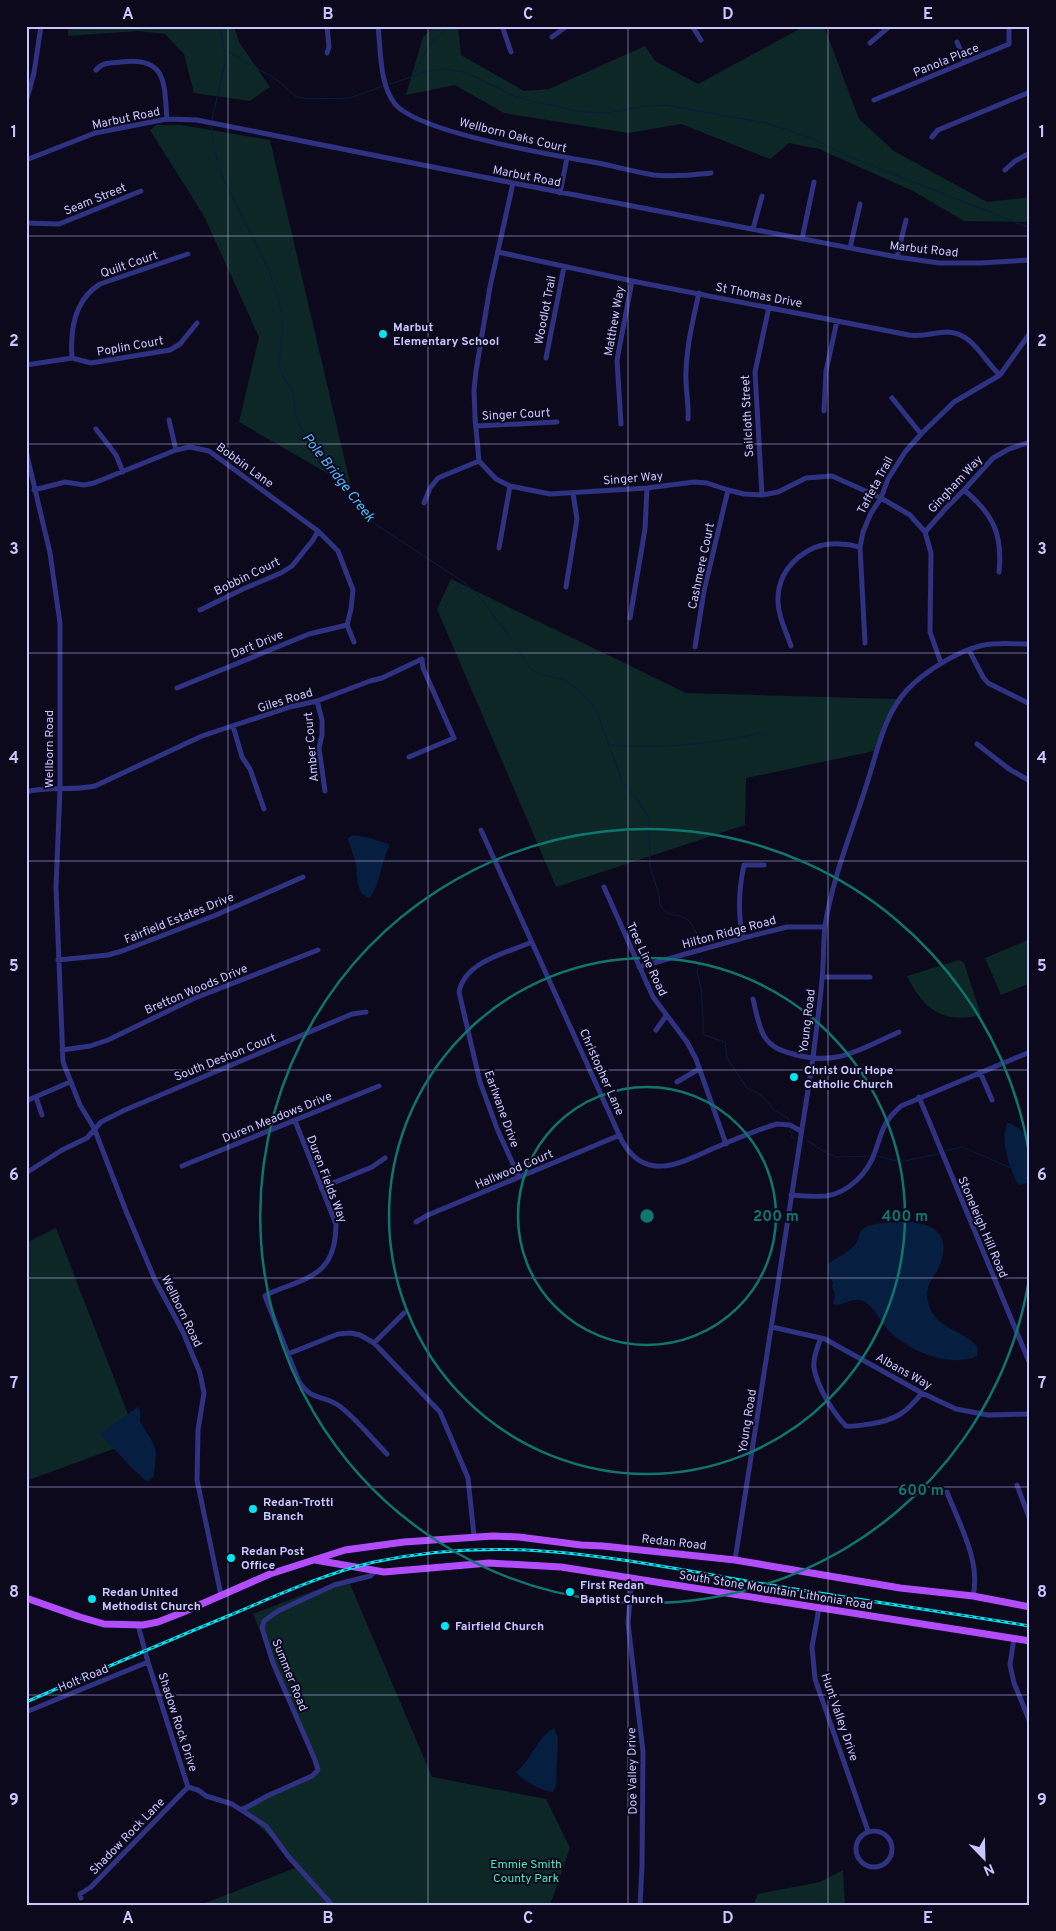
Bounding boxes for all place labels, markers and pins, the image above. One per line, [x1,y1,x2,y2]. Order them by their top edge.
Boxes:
place label: Marbut Elementary School [393,320,499,350]
marker: Marbut Elementary School [377,328,389,340]
place label: Christ Our Hope Catholic Church [804,1063,894,1093]
marker: Christ Our Hope Catholic Church [788,1071,800,1083]
centre of rings [638,1207,656,1225]
place label: Redan-Trotti Branch [263,1495,333,1525]
marker: Redan-Trotti Branch [247,1503,259,1515]
place label: Redan Post Office [241,1544,305,1574]
marker: Redan Post Office [225,1552,237,1564]
place label: First Redan Baptist Church [580,1578,663,1608]
place label: Redan United Methodist Church [102,1585,201,1615]
marker: First Redan Baptist Church [564,1586,576,1598]
marker: Redan United Methodist Church [86,1593,98,1605]
place label: Fairfield Church [455,1619,544,1635]
marker: Fairfield Church [439,1620,451,1632]

